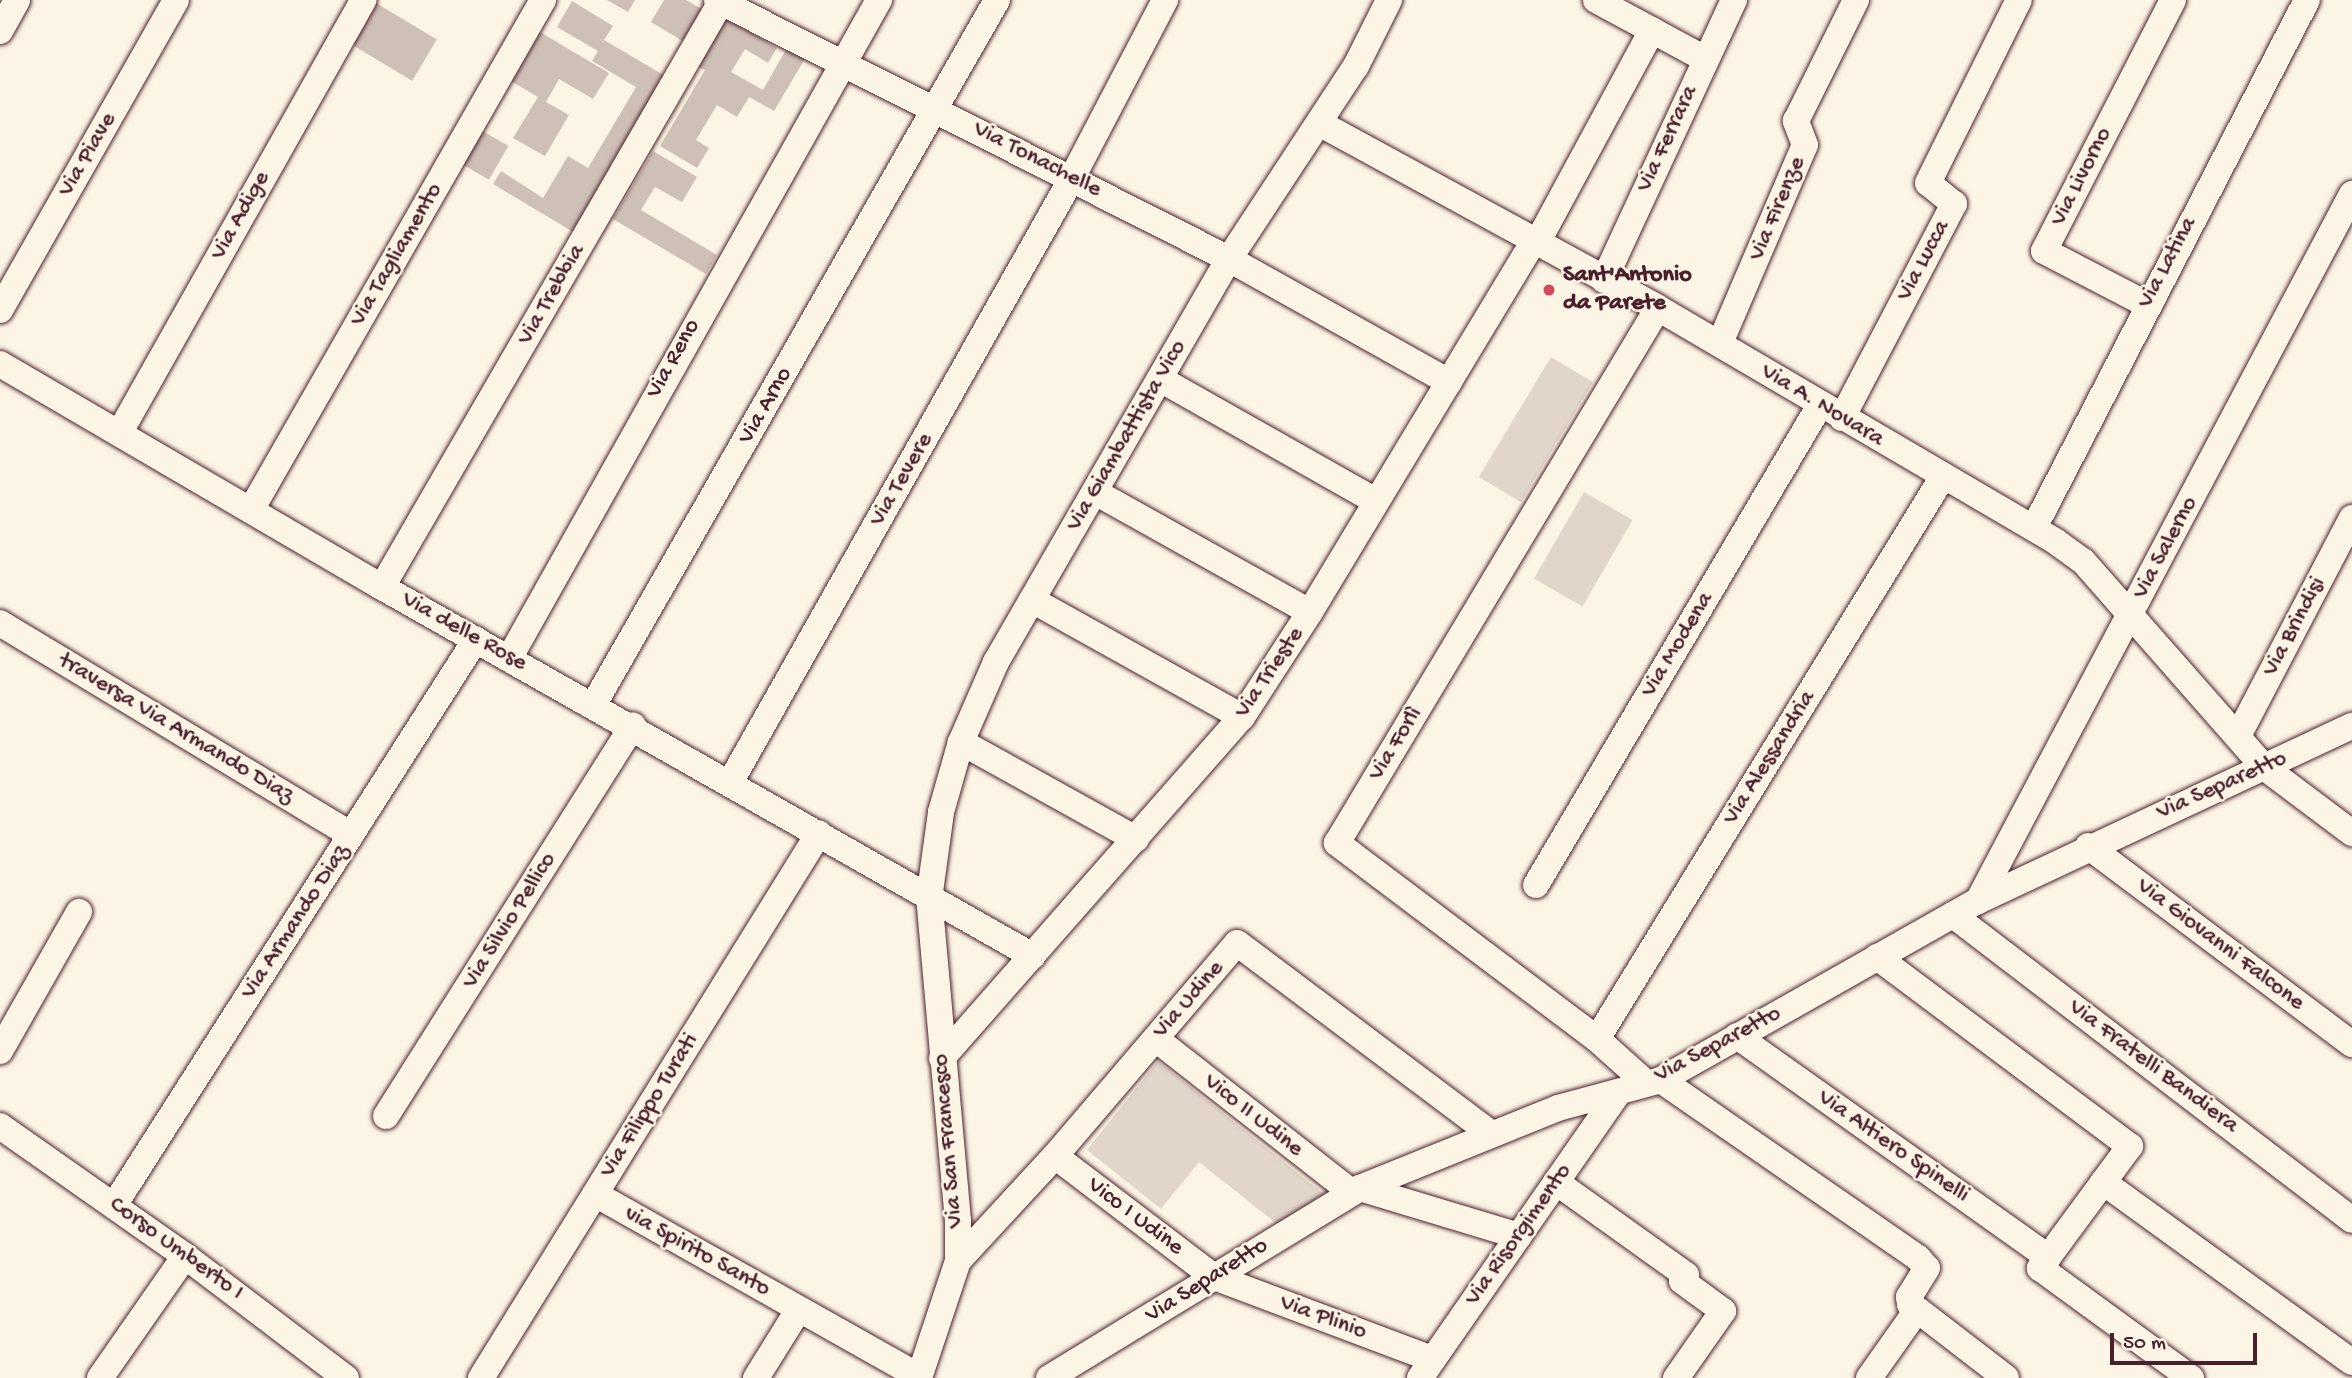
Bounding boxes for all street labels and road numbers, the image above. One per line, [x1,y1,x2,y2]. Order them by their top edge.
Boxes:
street label: Via Ferrara [1631,81,1705,197]
street label: Via Piave [52,108,124,202]
street label: Via Tonachelle [968,115,1106,205]
street label: Via Livorno [2045,123,2119,231]
street label: Via Firenze [1743,153,1813,265]
street label: Via Adige [205,167,277,265]
street label: Via Tagliamento [344,178,450,332]
street label: Via Latina [2132,212,2204,314]
street label: Via Lucca [1891,216,1957,306]
street label: Via Trebbia [512,240,592,350]
street label: Via Reno [640,314,708,404]
street label: Via Giambattista Vico [1061,335,1193,537]
street label: Via A. Novara [1755,358,1889,454]
street label: Via Arno [733,362,799,450]
street label: Via Tevere [864,428,940,532]
street label: Via Salerno [2127,492,2205,604]
street label: Via Brindisi [2257,572,2333,682]
street label: Via delle Rose [396,586,532,678]
street label: Via Modena [1635,587,1721,703]
street label: Via Trieste [1229,622,1311,724]
street label: traversa Via Armando Diaz [53,647,299,811]
street label: Via Alessandria [1717,686,1823,830]
street label: Via Forlì [1363,702,1429,786]
street label: Via Separetto [2153,745,2291,827]
street label: Via Armando Diaz [235,839,357,1005]
street label: Via Silvio Pellico [457,848,563,994]
street label: Via Giovanni Falcone [2130,872,2310,1018]
street label: Via Udine [1147,955,1231,1045]
street label: Via Fratelli Bandiera [2062,994,2244,1140]
street label: Via Separetto [1650,1000,1786,1090]
street label: Via Filippo Turati [594,1029,706,1183]
street label: Via San Francesco [927,1053,971,1229]
street label: Vico II Udine [1197,1068,1309,1164]
street label: Via Altiero Spinelli [1812,1084,1974,1210]
street label: Via Risorgimento [1459,1158,1579,1312]
street label: Vico I Udine [1081,1171,1189,1263]
street label: Corso Umberto I [103,1191,249,1307]
street label: via Spirito Santo [619,1200,775,1304]
street label: Via Separetto [1140,1232,1274,1330]
street label: Via Plinio [1276,1289,1370,1347]

